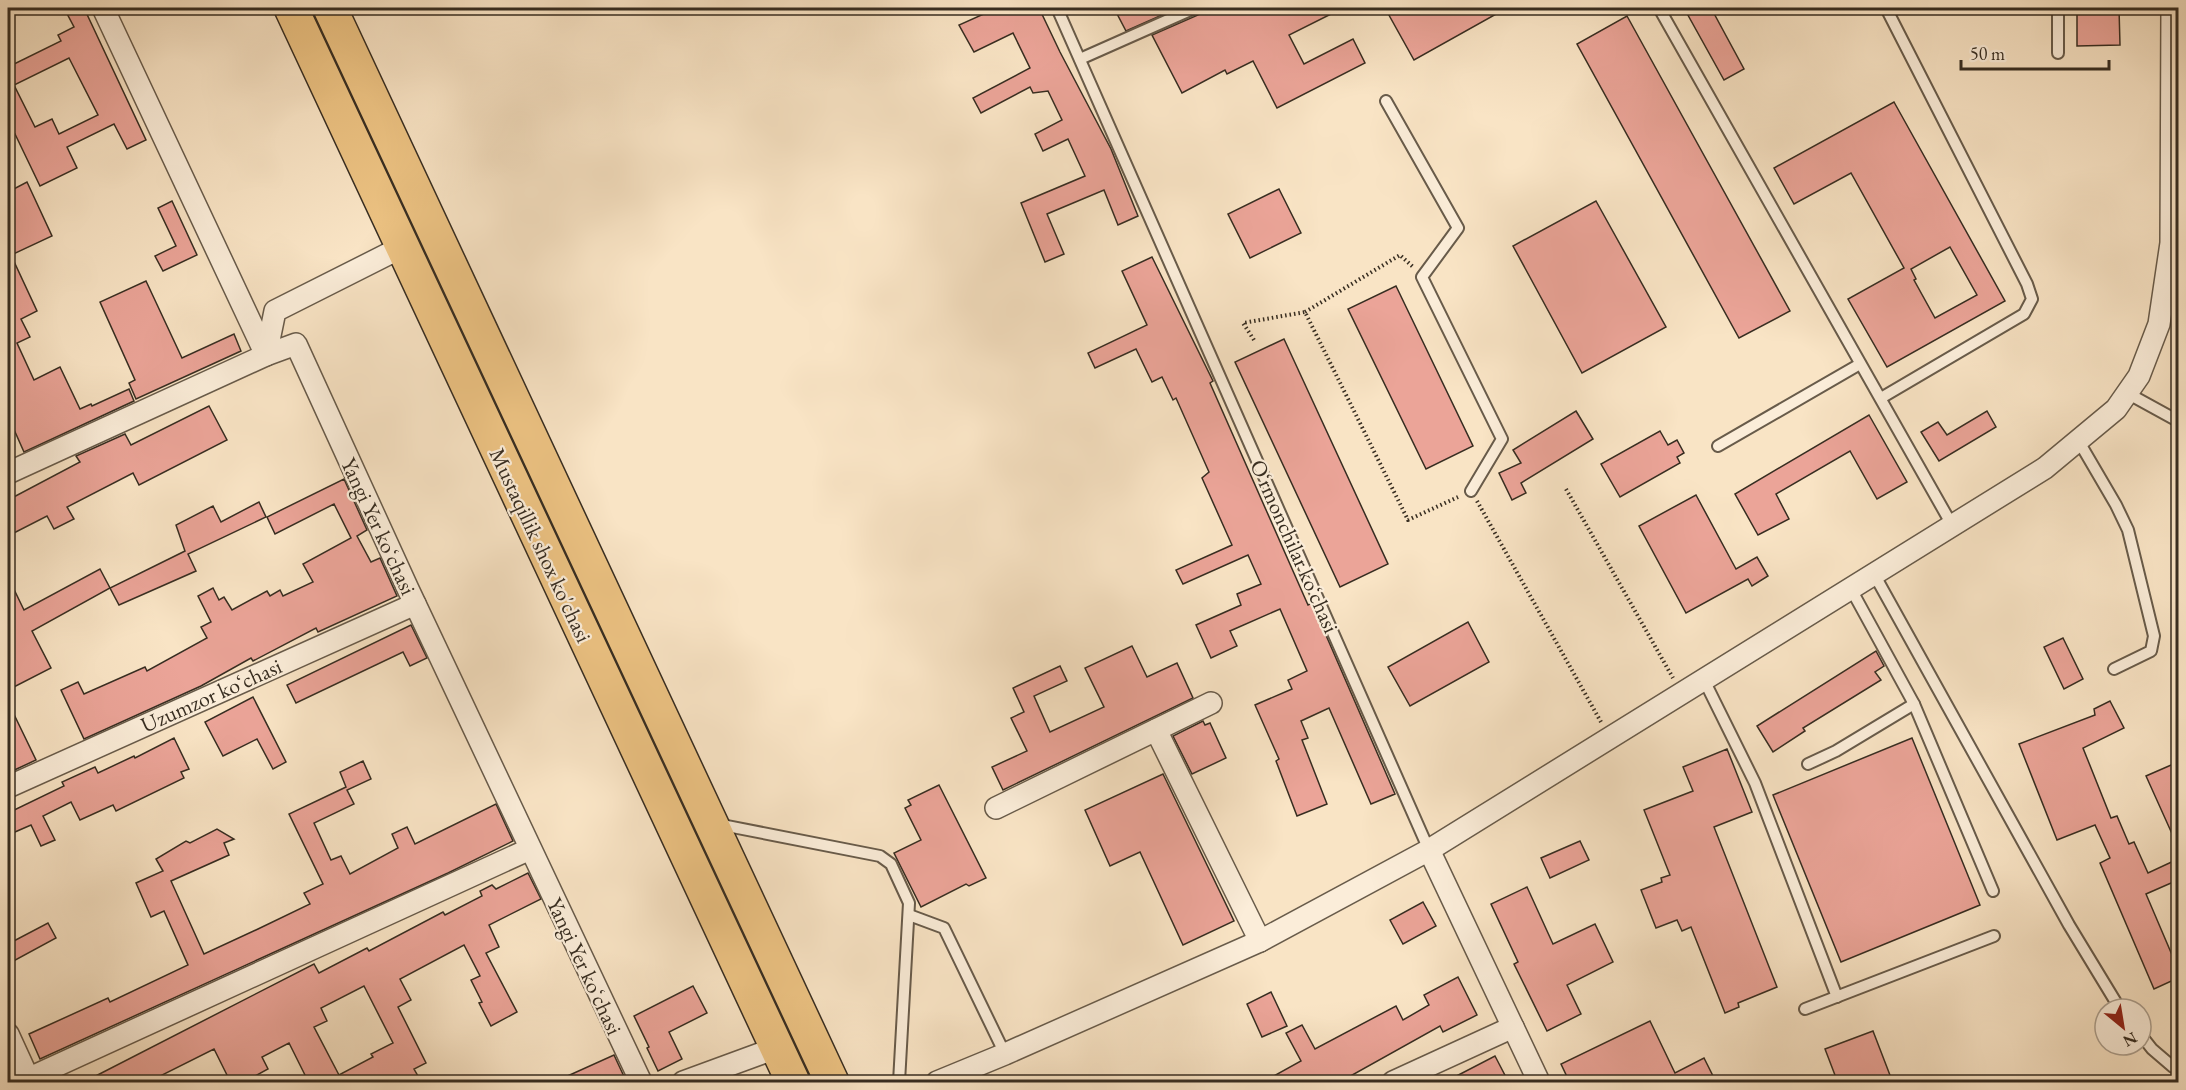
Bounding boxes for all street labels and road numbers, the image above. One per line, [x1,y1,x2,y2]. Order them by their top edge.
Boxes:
street label: Mustaqillik shox ko'chasi [483,443,598,647]
street label: Yangi Yer koʻchasi [334,453,423,600]
street label: Oʻrmonchilar koʻchasi [1243,455,1346,637]
street label: Uzumzor koʻchasi [136,651,286,739]
street label: Yangi Yer koʻchasi [540,893,629,1040]

